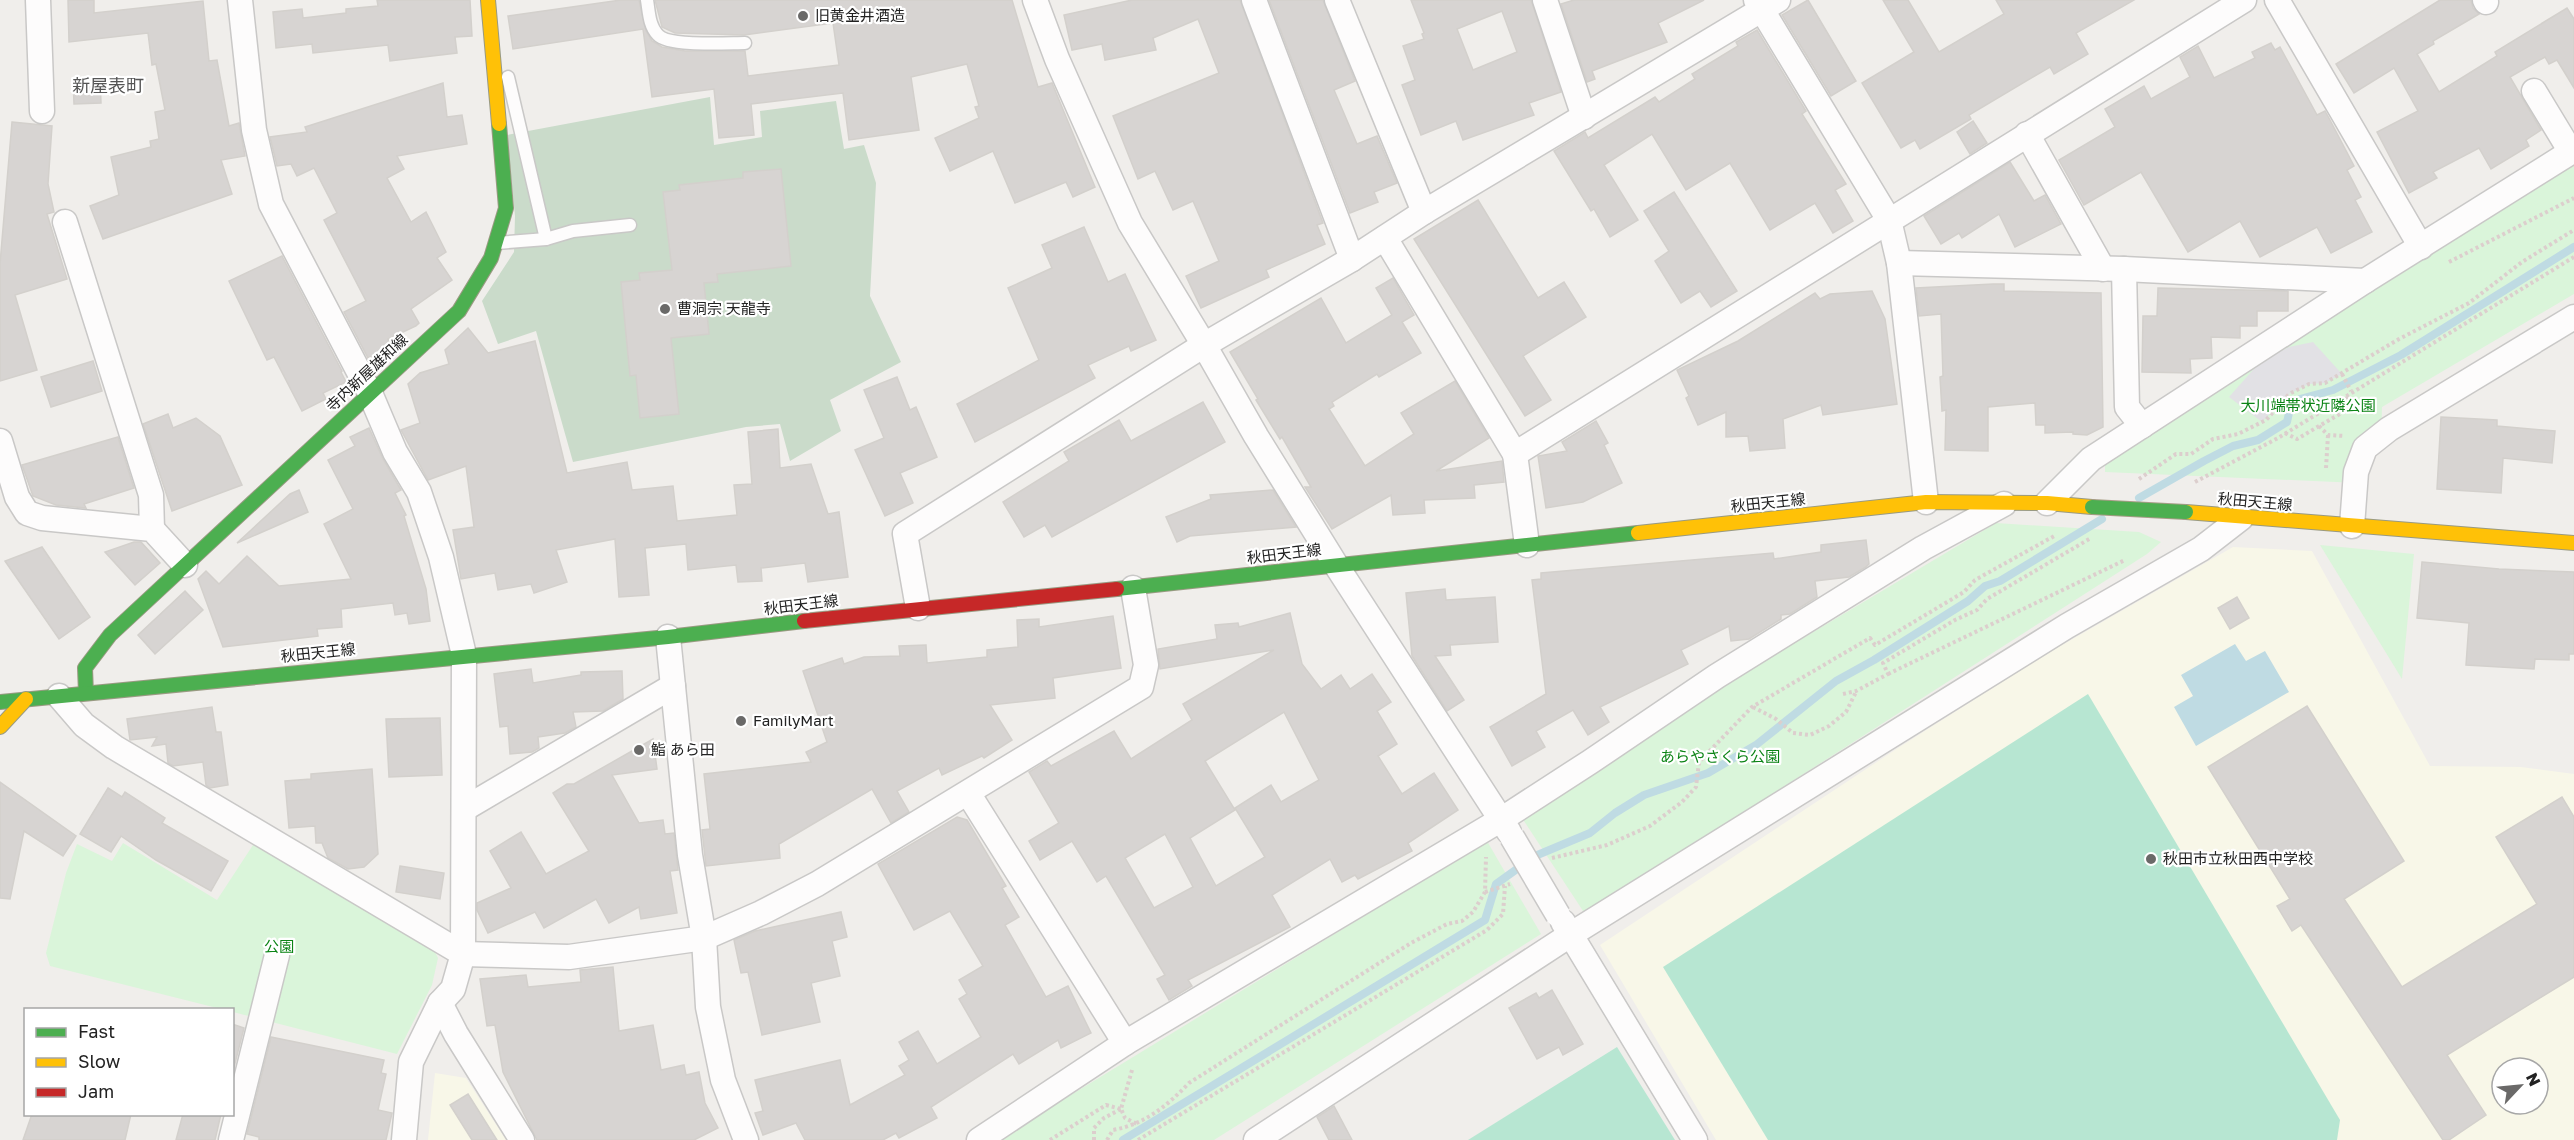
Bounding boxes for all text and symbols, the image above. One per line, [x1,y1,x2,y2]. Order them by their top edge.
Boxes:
place label: 旧黄金井酒造 [815,6,905,24]
marker: 旧黄金井酒造 [796,9,810,23]
district label: 新屋表町 [72,74,144,96]
place label: 曹洞宗 天龍寺 [677,299,771,317]
marker: 曹洞宗 天龍寺 [658,302,672,316]
street label: 寺内新屋雄和線 [322,330,411,415]
park label: 大川端帯状近隣公園 [2240,396,2376,414]
street label: 秋田天王線 [1730,489,1806,515]
street label: 秋田天王線 [2217,489,2293,513]
street label: 秋田天王線 [1246,540,1322,567]
street label: 秋田天王線 [763,591,839,618]
street label: 秋田天王線 [280,639,356,665]
place label: FamilyMart [753,711,834,729]
marker: FamilyMart [734,714,748,728]
place label: 鮨 あら田 [651,740,715,758]
marker: 鮨 あら田 [632,743,646,757]
park label: あらやさくら公園 [1660,747,1780,765]
place label: 秋田市立秋田西中学校 [2163,849,2313,867]
marker: 秋田市立秋田西中学校 [2144,852,2158,866]
park label: 公園 [264,937,294,955]
legend [24,1008,234,1116]
text: Fast [78,1020,115,1042]
text: Slow [78,1050,121,1072]
north arrow [2490,1056,2550,1116]
text: N [2522,1070,2545,1089]
text: Jam [78,1080,114,1102]

